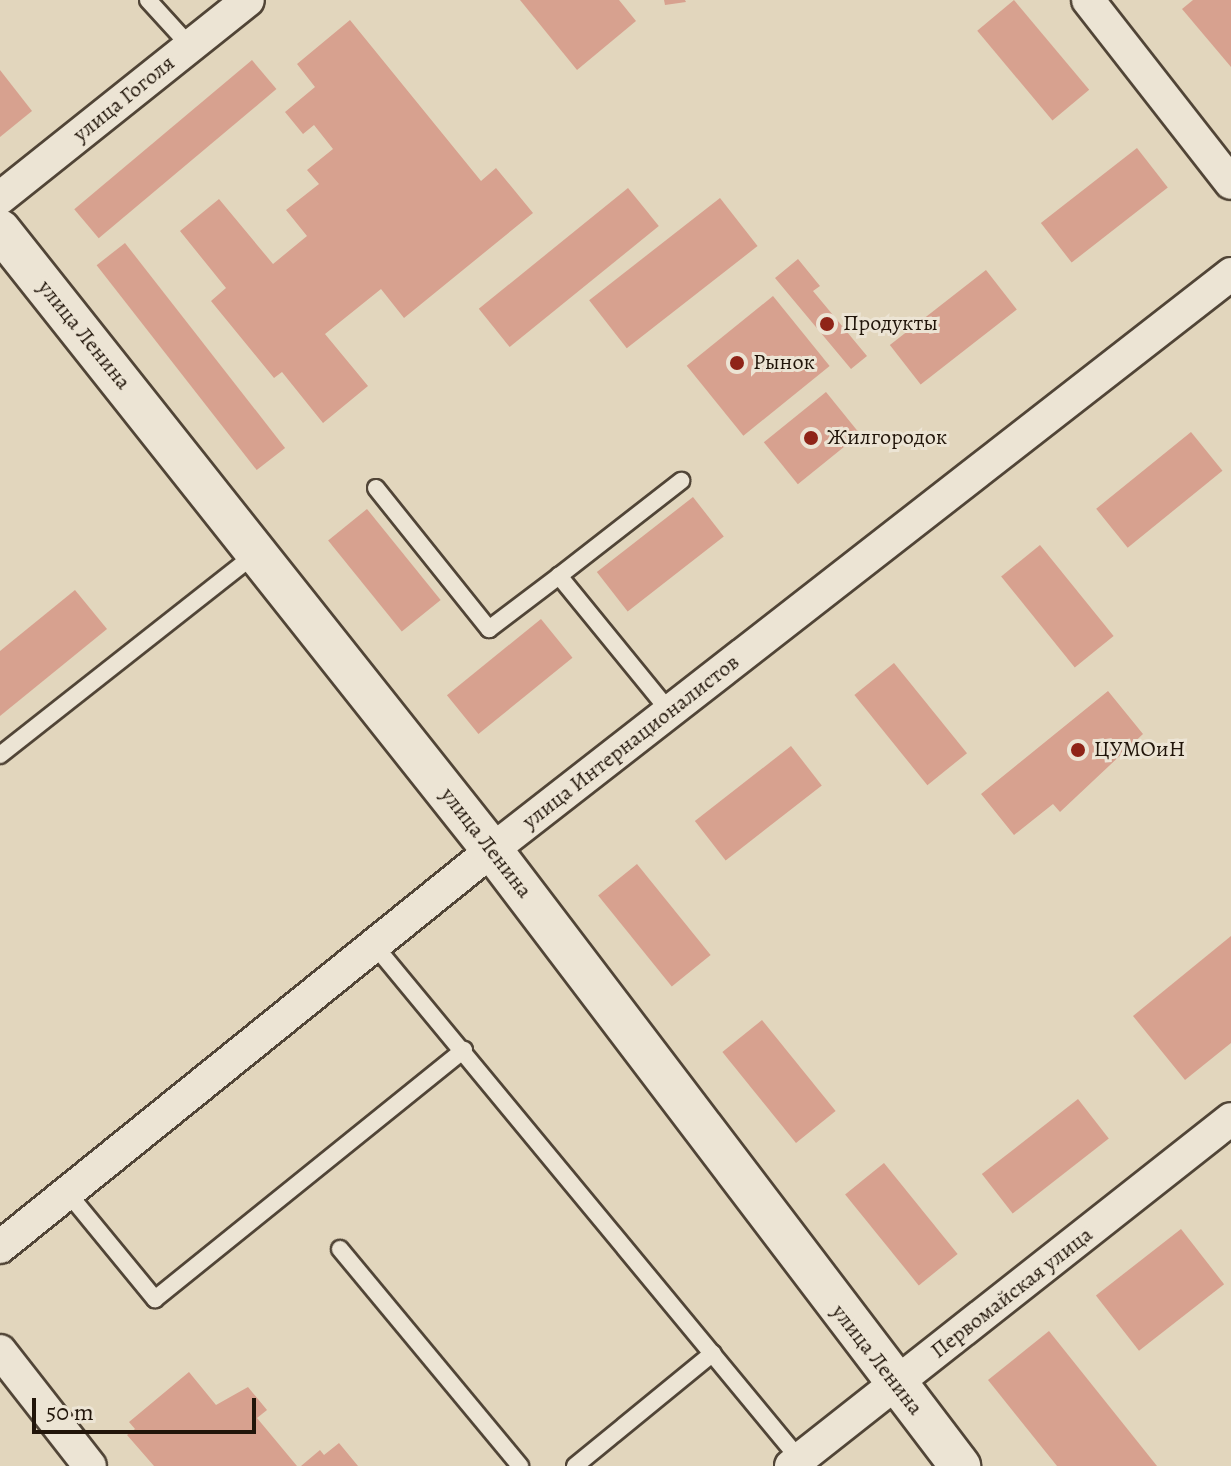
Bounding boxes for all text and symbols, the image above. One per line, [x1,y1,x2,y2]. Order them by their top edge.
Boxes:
street label: улица Гоголя [68,50,180,148]
street label: улица Ленина [32,275,136,395]
place label: Продукты [843,311,938,337]
marker: Продукты [818,315,836,333]
place label: Рынок [753,350,815,376]
marker: Рынок [728,354,746,372]
place label: Жилгородок [827,425,947,451]
marker: Жилгородок [802,429,820,447]
street label: улица Интернационалистов [517,649,745,835]
place label: ЦУМОиН [1094,737,1185,763]
marker: ЦУМОиН [1069,741,1087,759]
street label: улица Ленина [435,782,537,904]
street label: Первомайская улица [926,1222,1098,1364]
street label: улица Ленина [826,1299,928,1421]
scale bar [36,1382,260,1432]
text: 50 m [46,1396,94,1428]

